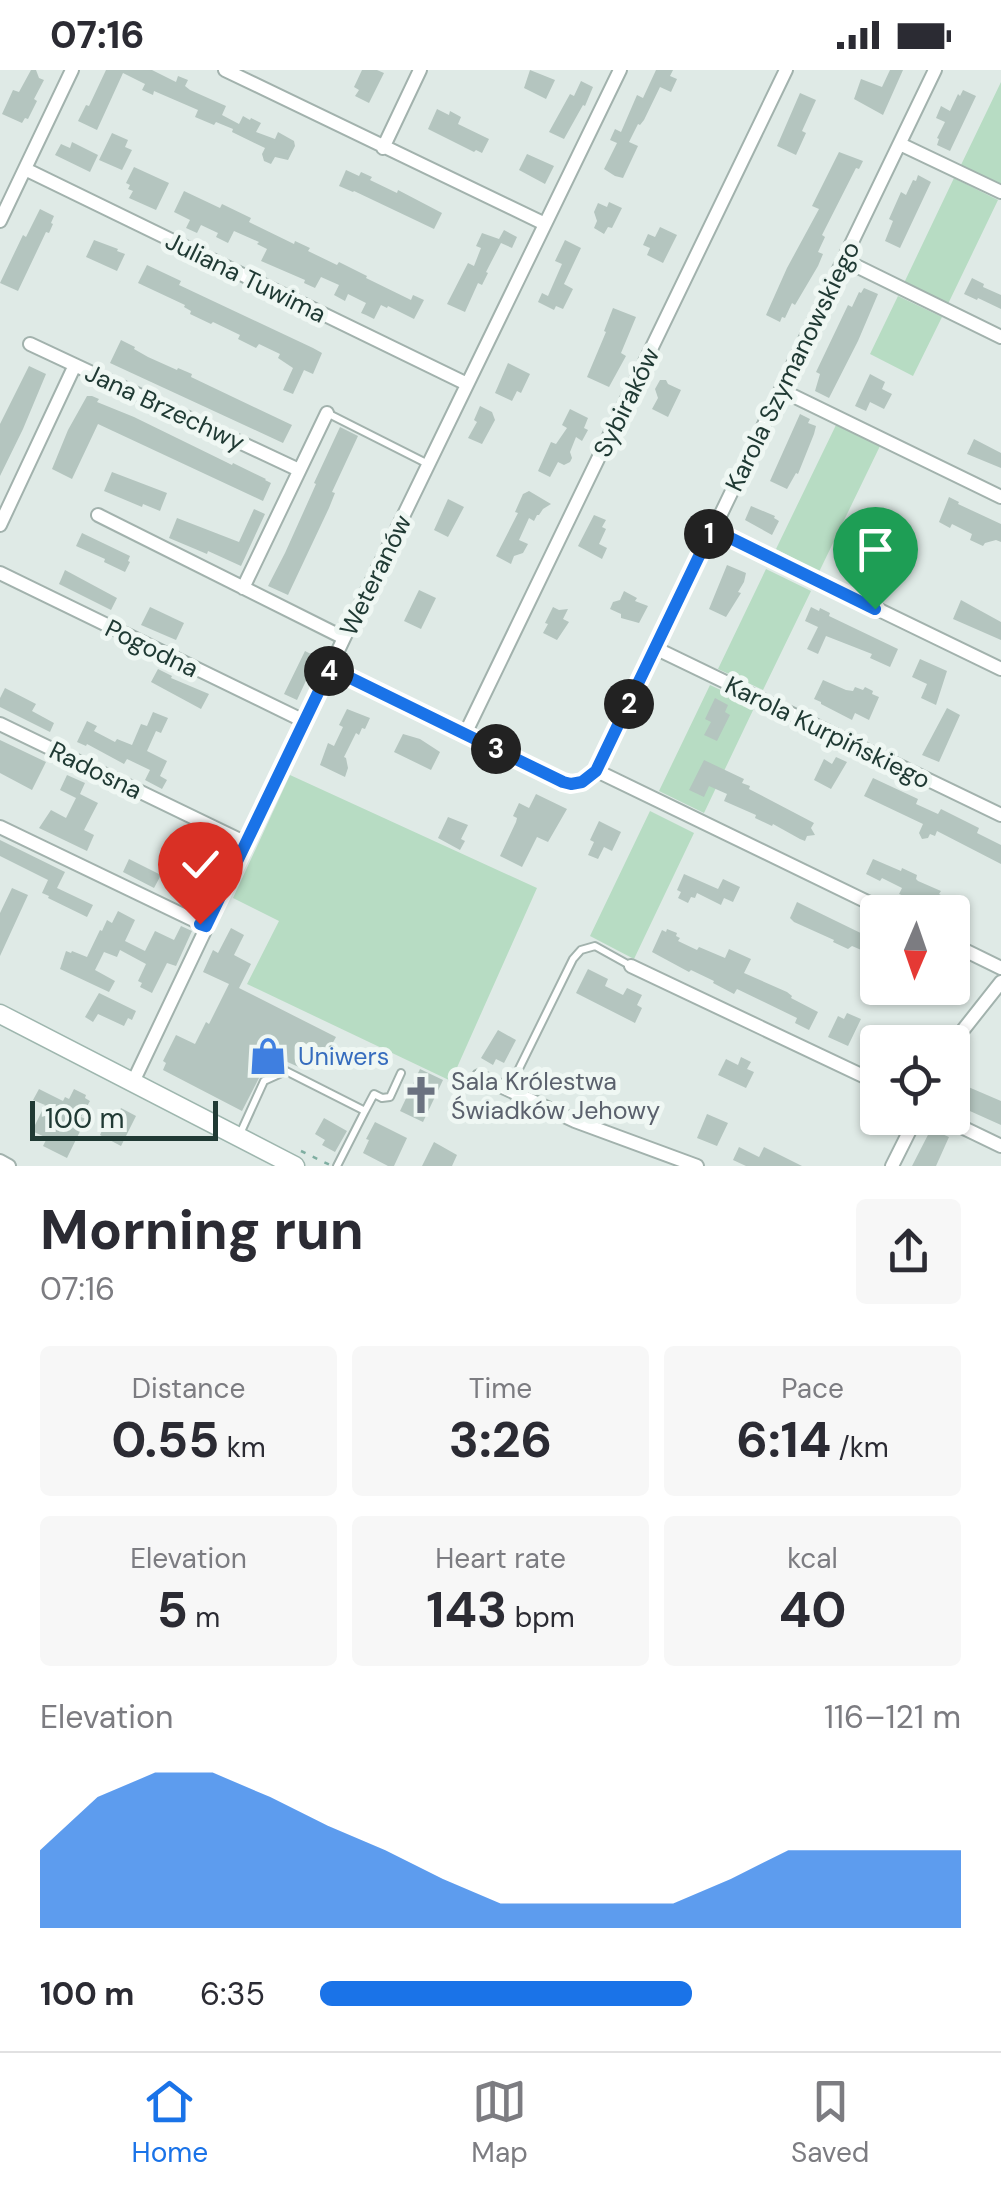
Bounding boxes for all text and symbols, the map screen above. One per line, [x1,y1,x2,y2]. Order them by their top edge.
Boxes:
text: 07:16 [50,10,145,60]
street label: Juliana Tuwima [160,224,332,331]
street label: Karola Szymanowskiego [718,236,867,497]
street label: Sybiraków [586,342,667,462]
street label: Jana Brzechwy [80,356,250,459]
pin [833,507,918,610]
street label: Weteranów [332,509,419,641]
pin: 1 [684,509,734,559]
text: 1 [704,515,714,552]
icon: arrive [848,522,903,577]
street label: Pogodna [100,612,204,685]
pin: 4 [304,646,354,696]
text: 4 [320,652,338,689]
street label: Karola Kurpińskiego [720,668,936,796]
pin: 2 [604,679,654,729]
text: 2 [621,685,637,722]
pin: 3 [471,724,521,774]
text: 3 [488,730,504,767]
street label: Radosna [44,734,148,807]
pin [158,822,243,925]
icon: check [173,837,228,892]
north arrow [860,895,970,1005]
map controls [860,895,970,1135]
button: locate [860,1025,970,1135]
shop icon: Uniwers [247,1035,289,1077]
place label: Uniwers [298,1040,389,1073]
place label: Sala Królestwa Świadków Jehowy [451,1065,660,1127]
church icon: Sala Królestwa Świadków Jehowy [400,1074,442,1116]
scale bar [30,1096,218,1140]
text: 100 m [45,1100,124,1137]
text: Morning run [40,1194,364,1266]
button: share [856,1199,961,1304]
text: 07:16 [40,1268,115,1310]
text: Distance [132,1370,245,1407]
text: Time [469,1370,532,1407]
text: Pace [781,1370,844,1407]
text: 0.55 [111,1407,219,1473]
text: 3:26 [449,1407,552,1473]
text: 6:14 [736,1407,831,1473]
text: km [219,1429,266,1466]
text: /km [831,1429,889,1466]
text: Elevation [130,1540,247,1577]
text: Heart rate [435,1540,566,1577]
text: kcal [787,1540,838,1577]
text: 5 [157,1577,188,1643]
text: 143 [426,1577,507,1643]
text: 40 [779,1577,846,1643]
text: m [188,1599,220,1636]
text: bpm [507,1599,575,1636]
text: Elevation [40,1696,173,1738]
text: 116–121 m [824,1696,961,1738]
text: 100 m [40,1973,134,2015]
text: 6:35 [200,1973,265,2015]
tab: Home [132,2074,208,2171]
tab: Map [471,2074,528,2171]
tab: Saved [791,2074,869,2171]

